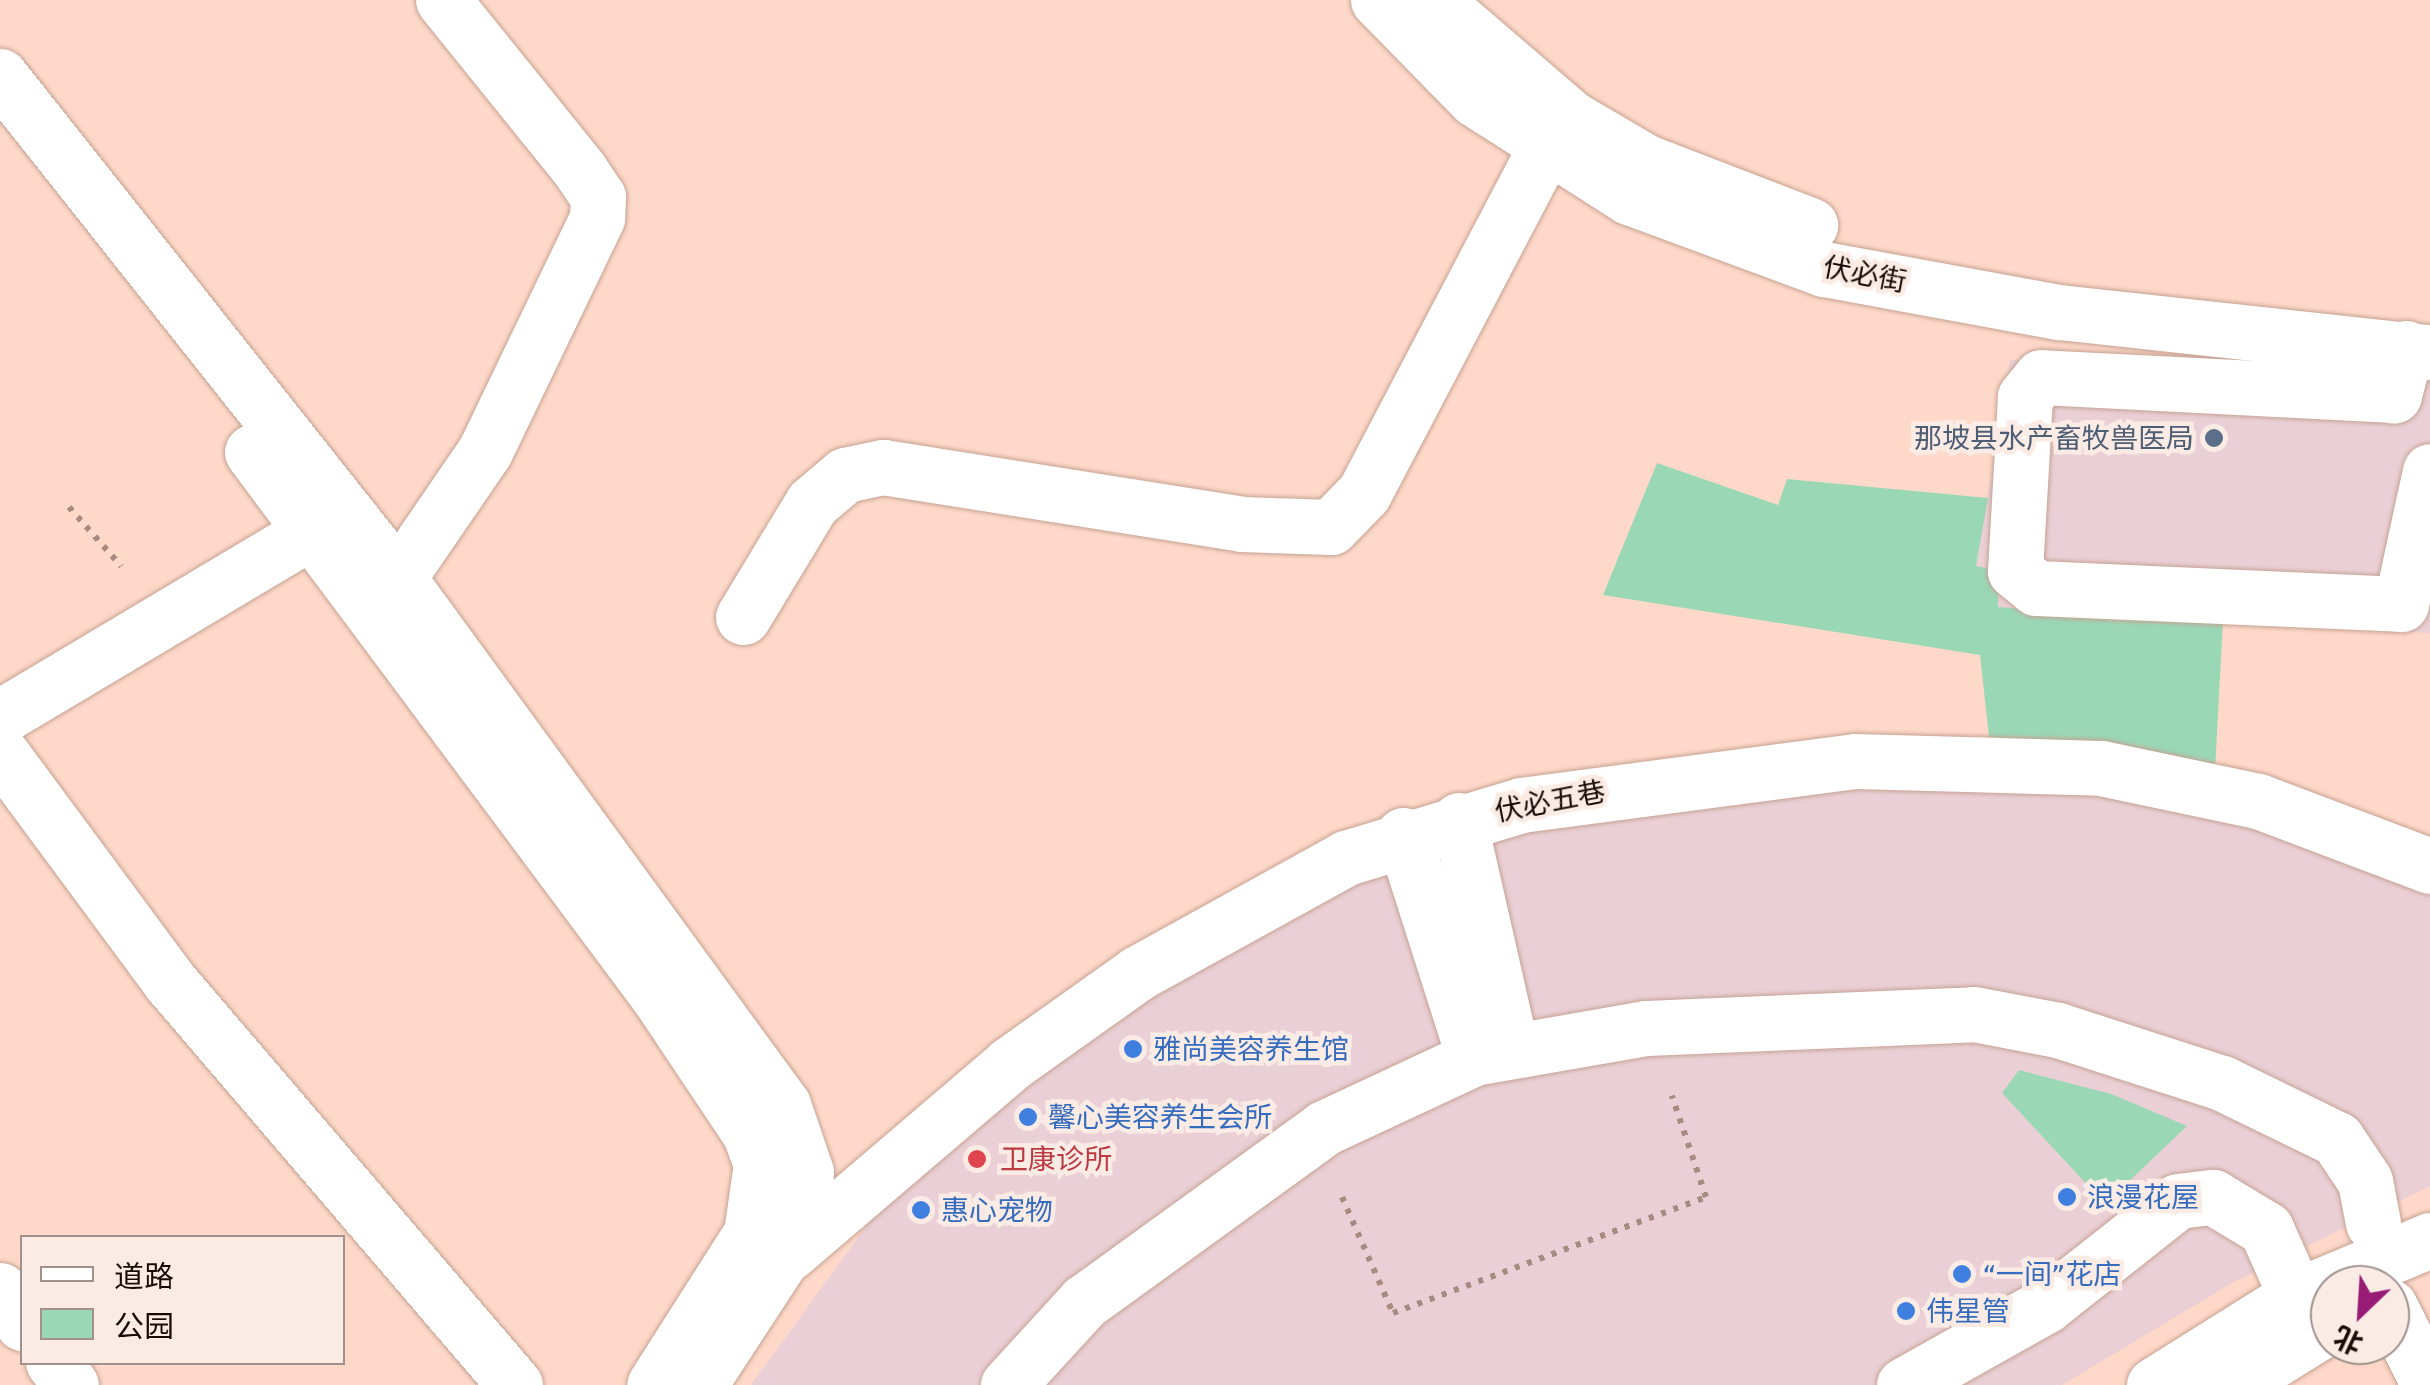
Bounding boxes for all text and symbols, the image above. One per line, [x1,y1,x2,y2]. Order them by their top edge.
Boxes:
street label: 伏必街 [1821,249,1909,299]
place label: 那坡县水产畜牧兽医局 [1914,421,2194,455]
marker: 那坡县水产畜牧兽医局 [2203,427,2225,449]
street label: 伏必五巷 [1492,774,1608,828]
place label: 雅尚美容养生馆 [1153,1032,1349,1066]
marker: 雅尚美容养生馆 [1122,1038,1144,1060]
place label: 馨心美容养生会所 [1048,1100,1272,1134]
marker: 馨心美容养生会所 [1017,1106,1039,1128]
place label: 卫康诊所 [1000,1142,1112,1176]
marker: 卫康诊所 [964,1146,990,1172]
place label: 浪漫花屋 [2087,1180,2199,1214]
marker: 浪漫花屋 [2056,1186,2078,1208]
place label: 惠心宠物 [941,1193,1053,1227]
marker: 惠心宠物 [910,1199,932,1221]
legend [20,1235,345,1365]
place label: “一间”花店 [1982,1257,2121,1291]
text: 道路 [114,1258,174,1294]
marker: “一间”花店 [1951,1263,1973,1285]
north arrow [2310,1265,2410,1365]
place label: 伟星管 [1926,1294,2010,1328]
marker: 伟星管 [1895,1300,1917,1322]
text: 公园 [114,1308,174,1344]
text: 北 [2328,1320,2368,1362]

